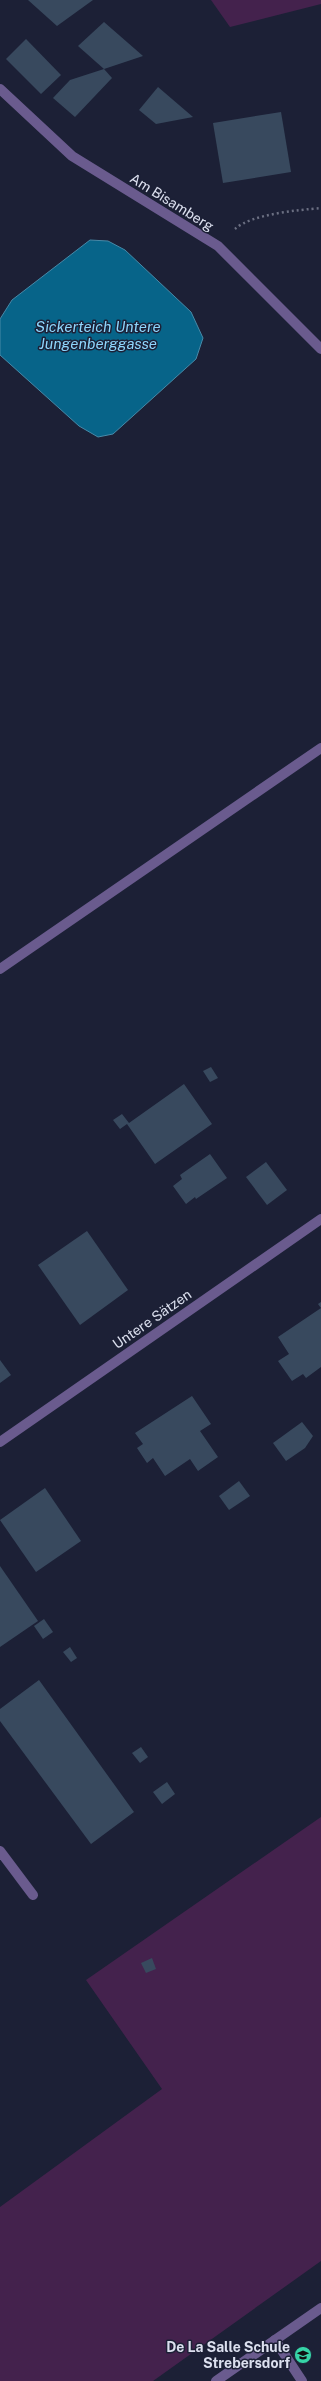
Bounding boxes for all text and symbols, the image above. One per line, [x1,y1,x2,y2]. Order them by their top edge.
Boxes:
street label: Am Bisamberg [127,170,217,234]
water label: Sickerteich Untere Jungenberggasse [35,318,161,352]
street label: Untere Sätzen [110,1286,194,1352]
place label: De La Salle Schule Strebersdorf [166,2339,290,2371]
school or university icon: De La Salle Schule Strebersdorf [293,2345,313,2365]

